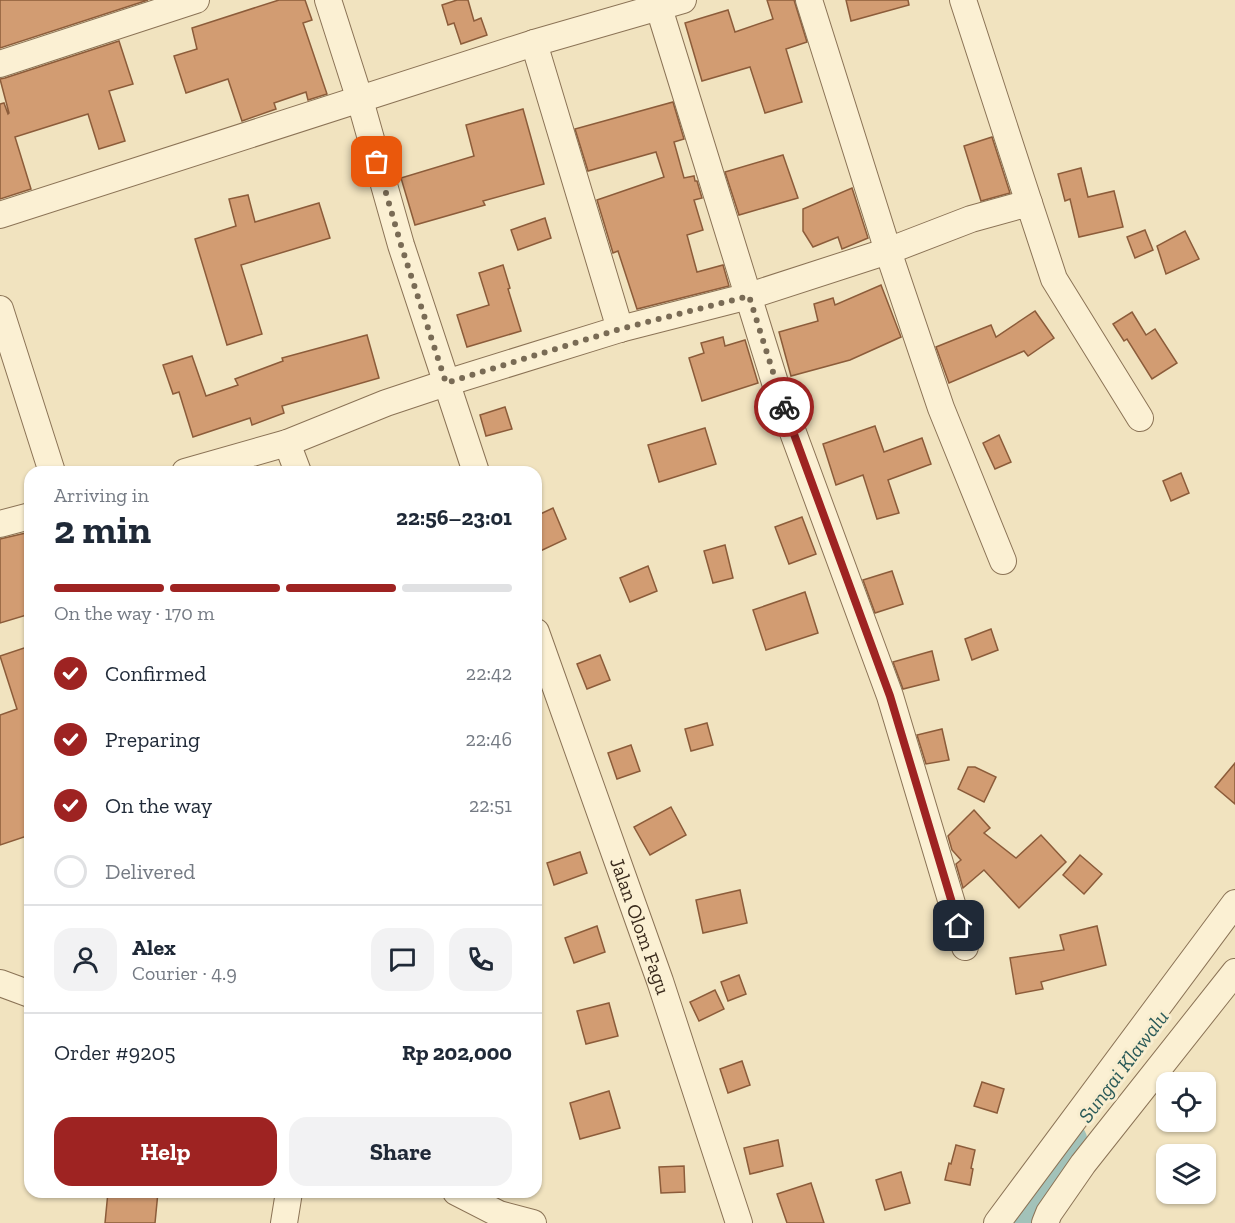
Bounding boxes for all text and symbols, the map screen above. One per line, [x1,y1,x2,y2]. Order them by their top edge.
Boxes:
pin [351,136,402,187]
icon: bag [360,145,393,178]
courier [754,377,814,437]
icon: bike [768,391,801,424]
text: Arriving in [54,483,149,507]
text: 22:56–23:01 [396,504,512,531]
text: 2 min [54,506,151,553]
text: On the way · 170 m [54,601,215,625]
icon: check [54,657,87,690]
text: Confirmed [105,660,206,687]
text: 22:42 [466,661,512,685]
icon: check [54,723,87,756]
text: Preparing [105,726,200,753]
text: 22:46 [466,727,512,751]
icon: check [54,789,87,822]
text: On the way [105,792,212,819]
text: 22:51 [469,793,512,817]
street label: Jalan Olom Fagu [605,854,676,998]
text: Delivered [105,858,195,885]
pin [933,900,984,951]
icon: home [942,909,975,942]
button: person [54,928,117,991]
button: chat [371,928,434,991]
button: phone [449,928,512,991]
text: Alex [132,934,176,961]
text: Courier · 4.9 [132,961,237,985]
water label: Sungai Klawalu [1073,1005,1173,1127]
text: Order #9205 [54,1039,176,1066]
text: Rp 202,000 [402,1039,512,1066]
map controls [1156,1072,1216,1204]
button: locate [1156,1072,1216,1132]
button: Help [54,1117,277,1186]
button: Share [289,1117,512,1186]
button: layers [1156,1144,1216,1204]

